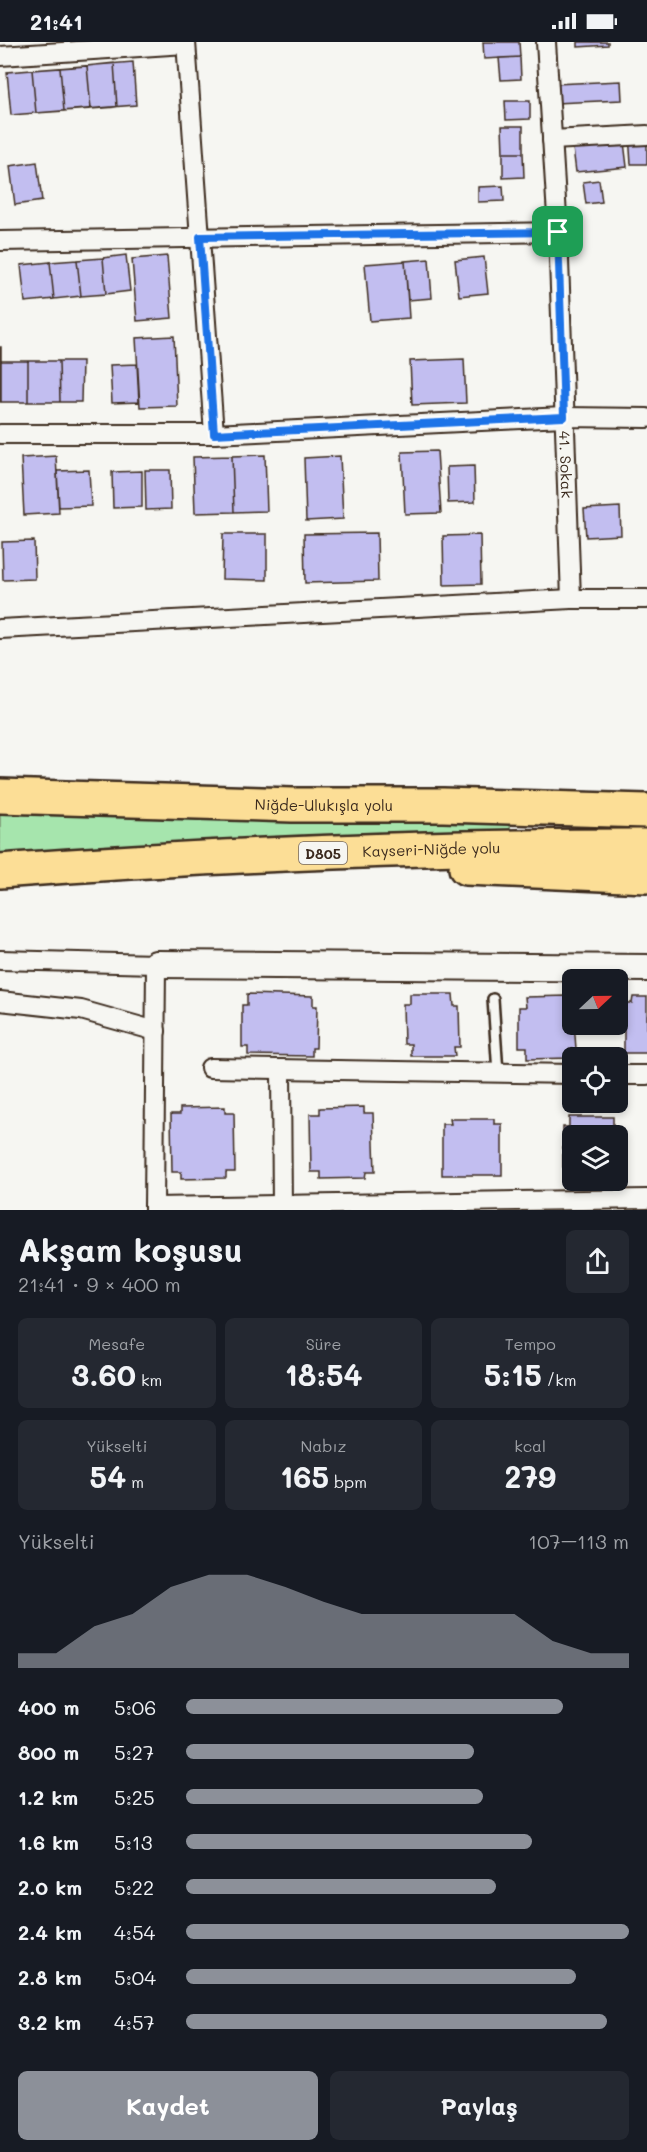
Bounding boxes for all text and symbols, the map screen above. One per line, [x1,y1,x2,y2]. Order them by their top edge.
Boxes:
text: 21:41 [30,7,83,36]
pin [532,206,583,257]
icon: arrive [541,215,574,248]
street label: 41. Sokak [555,430,577,499]
street label: Niğde-Ulukışla yolu [254,794,393,815]
street label: Kayseri-Niğde yolu [362,837,501,861]
road number: D805 [299,842,347,864]
north arrow [562,969,628,1035]
map controls [562,969,628,1191]
button: locate [562,1047,628,1113]
button: layers [562,1125,628,1191]
text: Akşam koşusu [18,1227,243,1270]
button: share [566,1230,629,1293]
text: 21:41 · 9 × 400 m [18,1271,181,1297]
text: Mesafe [89,1333,145,1354]
text: Süre [306,1333,341,1354]
text: Tempo [505,1333,556,1354]
text: 3.60 [71,1354,136,1394]
text: 18:54 [285,1354,362,1394]
text: 5:15 [484,1354,542,1394]
text: km [136,1369,162,1390]
text: /km [542,1369,576,1390]
text: Yükselti [86,1435,148,1456]
text: Nabız [301,1435,346,1456]
text: kcal [514,1435,546,1456]
text: 54 [90,1456,126,1496]
text: 165 [280,1456,329,1496]
text: 279 [504,1456,556,1496]
text: m [126,1471,144,1492]
text: bpm [329,1471,367,1492]
text: Yükselti [18,1528,95,1554]
text: 107–113 m [528,1528,629,1554]
text: 400 m [18,1694,79,1720]
text: 5:06 [114,1694,156,1720]
text: 800 m [18,1739,79,1765]
text: 5:27 [114,1739,154,1765]
text: 1.2 km [18,1784,78,1810]
text: 5:25 [114,1784,155,1810]
text: 1.6 km [18,1829,79,1855]
text: 5:13 [114,1829,153,1855]
text: 2.0 km [18,1874,82,1900]
text: 5:22 [114,1874,154,1900]
text: 2.4 km [18,1919,82,1945]
text: 4:54 [114,1919,155,1945]
text: 2.8 km [18,1964,82,1990]
text: 5:04 [114,1964,156,1990]
text: 3.2 km [18,2009,81,2035]
text: 4:57 [114,2009,155,2035]
button: Kaydet [18,2071,318,2140]
button: Paylaş [330,2071,629,2140]

